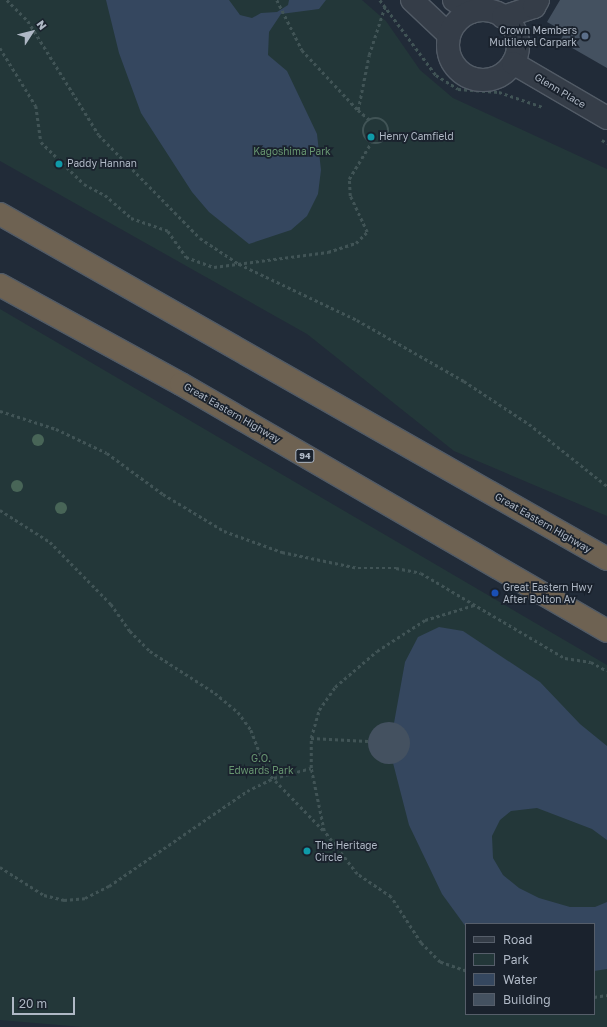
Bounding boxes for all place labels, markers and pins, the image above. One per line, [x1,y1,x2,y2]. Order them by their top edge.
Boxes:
place label: Crown Members Multilevel Carpark [489,24,577,48]
marker: Crown Members Multilevel Carpark [580,31,590,41]
place label: Henry Camfield [379,131,454,143]
marker: Henry Camfield [366,132,376,142]
place label: Paddy Hannan [67,158,137,170]
marker: Paddy Hannan [54,159,64,169]
place label: Great Eastern Hwy After Bolton Av [503,581,592,604]
marker: Great Eastern Hwy After Bolton Av [490,588,500,598]
place label: The Heritage Circle [315,839,377,862]
marker: The Heritage Circle [302,846,312,856]

